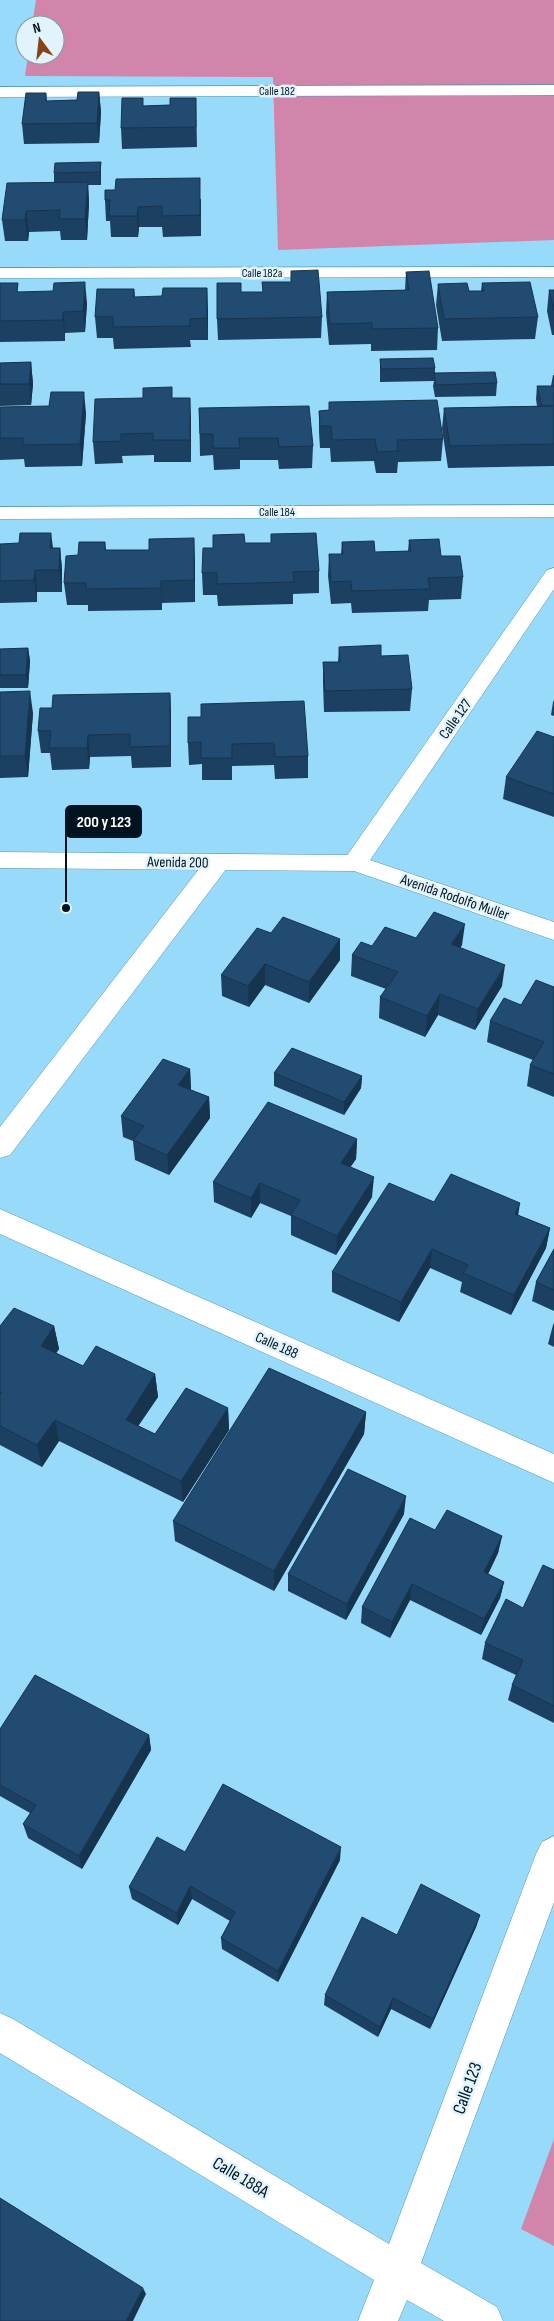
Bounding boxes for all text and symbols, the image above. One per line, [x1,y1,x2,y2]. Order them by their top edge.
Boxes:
north arrow [15,15,65,65]
text: N [31,19,43,37]
street label: Calle 182 [259,84,295,99]
street label: Calle 182a [242,266,283,281]
street label: Calle 184 [259,505,295,520]
street label: Calle 127 [435,696,476,743]
callout: 200 y 123 [66,806,141,837]
text: 200 y 123 [77,813,131,832]
street label: Avenida 200 [146,852,209,873]
street label: Avenida Rodolfo Muller [397,870,512,925]
street label: Calle 188 [252,1328,301,1363]
street label: Calle 123 [448,2059,487,2117]
street label: Calle 188A [209,2152,273,2203]

